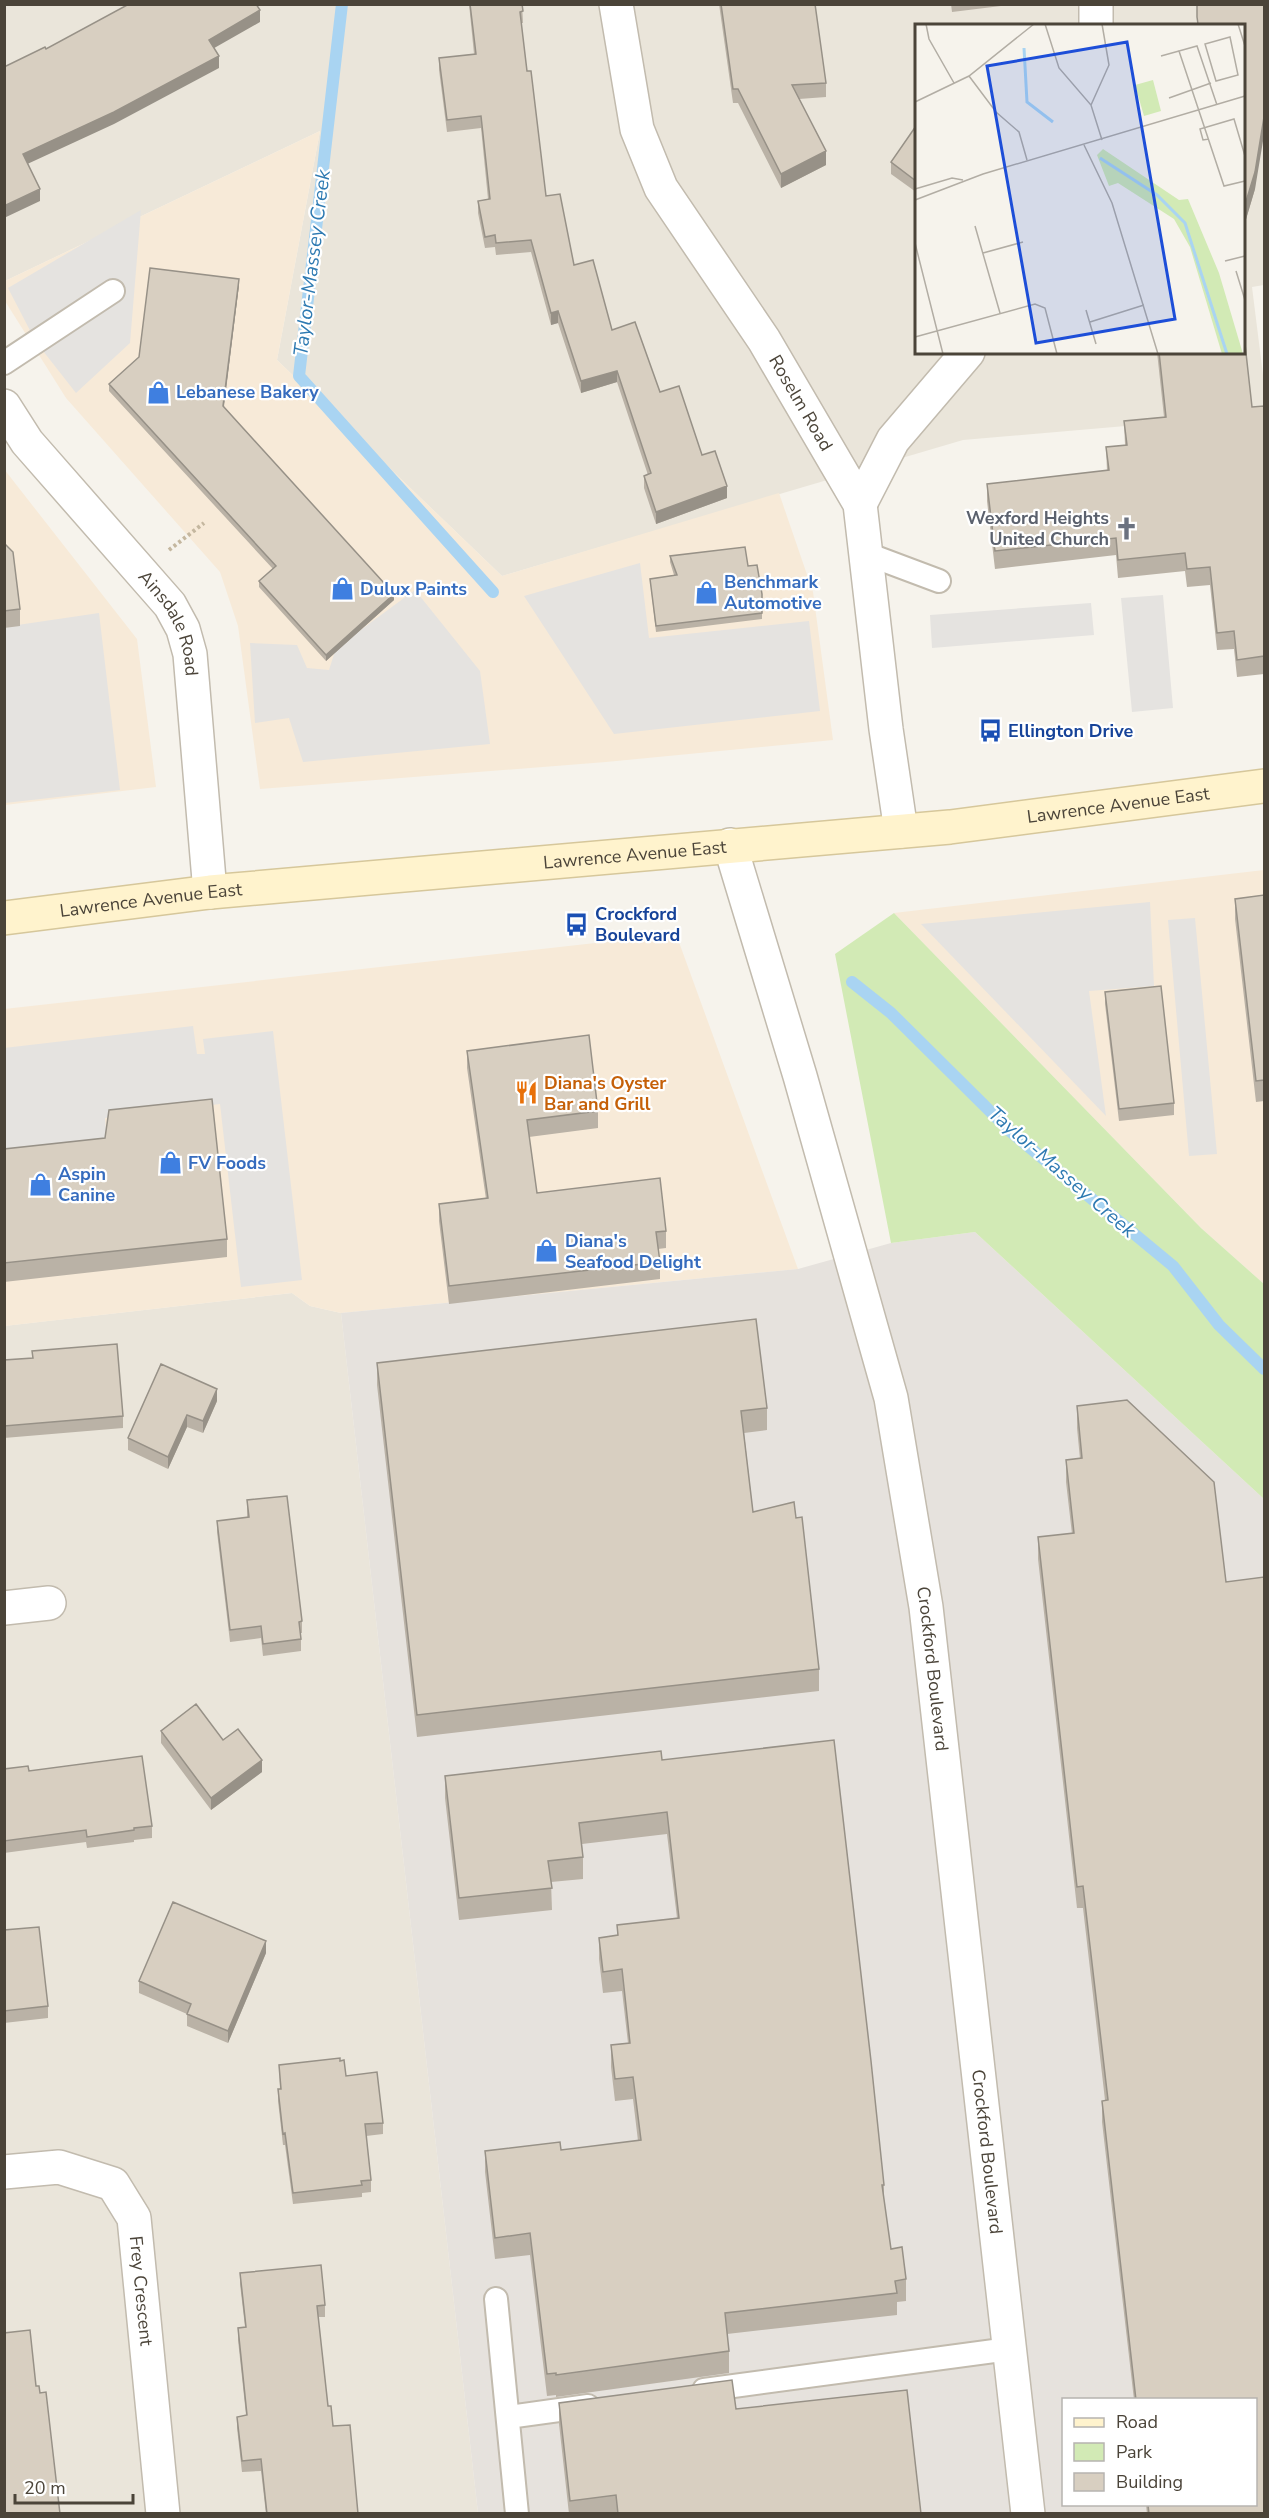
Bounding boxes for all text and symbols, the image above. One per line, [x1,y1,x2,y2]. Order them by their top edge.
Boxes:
inset map [915,24,1245,354]
water label: Taylor-Massey Creek [287,167,337,358]
street label: Roselm Road [763,351,838,455]
shop icon: Lebanese Bakery [145,379,171,405]
place label: Lebanese Bakery [176,380,319,404]
place label: Wexford Heights United Church [966,506,1109,551]
church icon: Wexford Heights United Church [1114,515,1140,541]
street label: Ainsdale Road [133,565,204,677]
place label: Benchmark Automotive [724,570,822,615]
shop icon: Dulux Paints [329,576,355,602]
place label: Dulux Paints [360,577,467,601]
shop icon: Benchmark Automotive [693,579,719,605]
bus stop icon: Ellington Drive [977,718,1003,744]
place label: Ellington Drive [1008,719,1133,743]
street label: Lawrence Avenue East [1025,781,1211,829]
street label: Lawrence Avenue East [542,835,728,875]
street label: Lawrence Avenue East [58,877,244,923]
place label: Crockford Boulevard [595,902,680,947]
bus stop icon: Crockford Boulevard [564,911,590,937]
place label: Diana's Oyster Bar and Grill [544,1071,666,1116]
restaurant icon: Diana's Oyster Bar and Grill [513,1080,539,1106]
water label: Taylor-Massey Creek [982,1100,1143,1245]
shop icon: FV Foods [157,1150,183,1176]
place label: FV Foods [188,1151,266,1175]
place label: Aspin Canine [58,1162,115,1207]
shop icon: Aspin Canine [27,1171,53,1197]
place label: Diana's Seafood Delight [565,1229,701,1274]
shop icon: Diana's Seafood Delight [534,1238,560,1264]
street label: Crockford Boulevard [911,1585,954,1752]
street label: Crockford Boulevard [966,2068,1008,2235]
street label: Frey Crescent [124,2235,159,2348]
legend [1062,2398,1257,2506]
text: Road [1116,2410,1158,2434]
text: Park [1116,2440,1153,2464]
scale bar [15,2467,134,2505]
text: Building [1116,2470,1183,2494]
text: 20 m [24,2476,66,2500]

